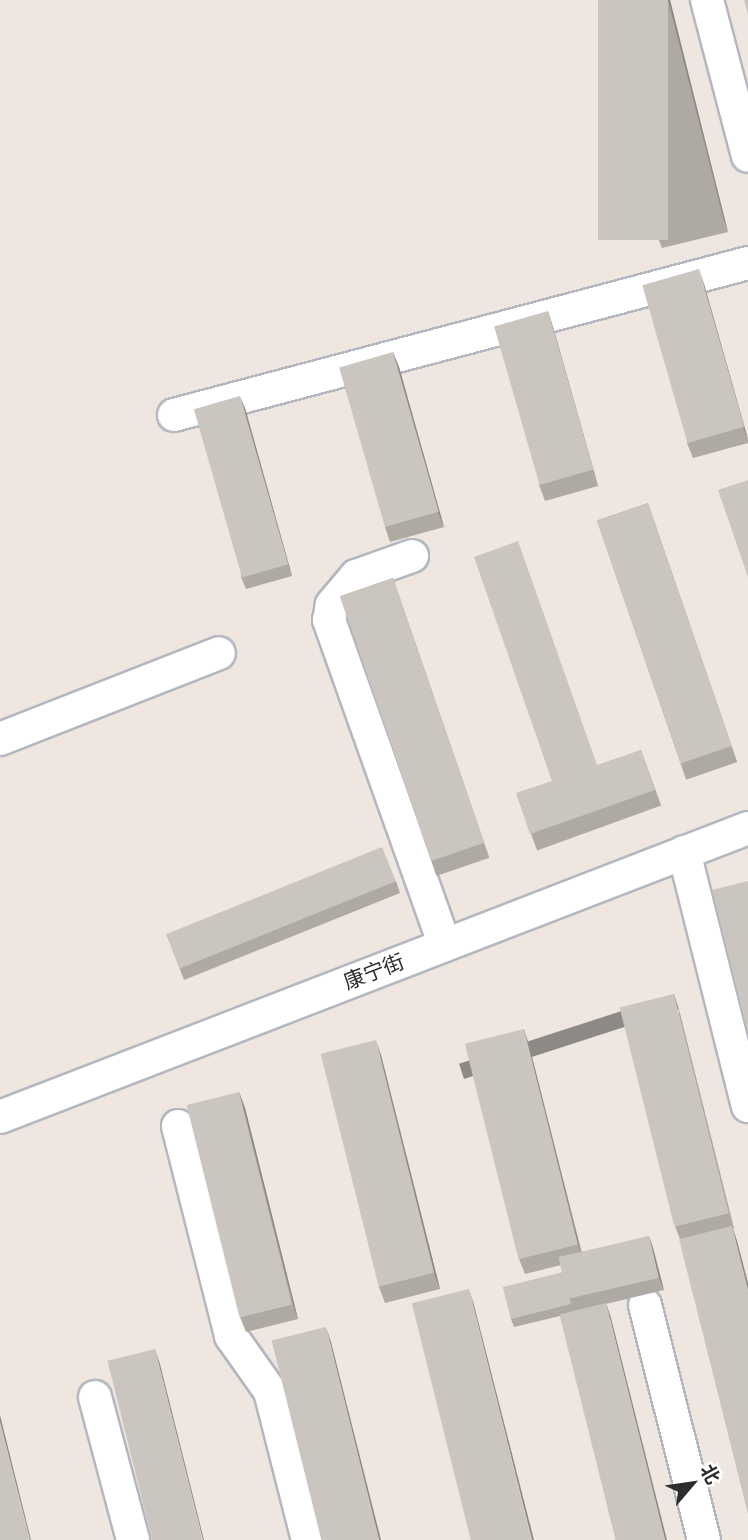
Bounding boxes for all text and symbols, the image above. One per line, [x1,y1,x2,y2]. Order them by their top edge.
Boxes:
street label: 康宁街 [340,949,408,995]
north arrow [657,1449,727,1519]
text: 北 [696,1460,725,1487]

